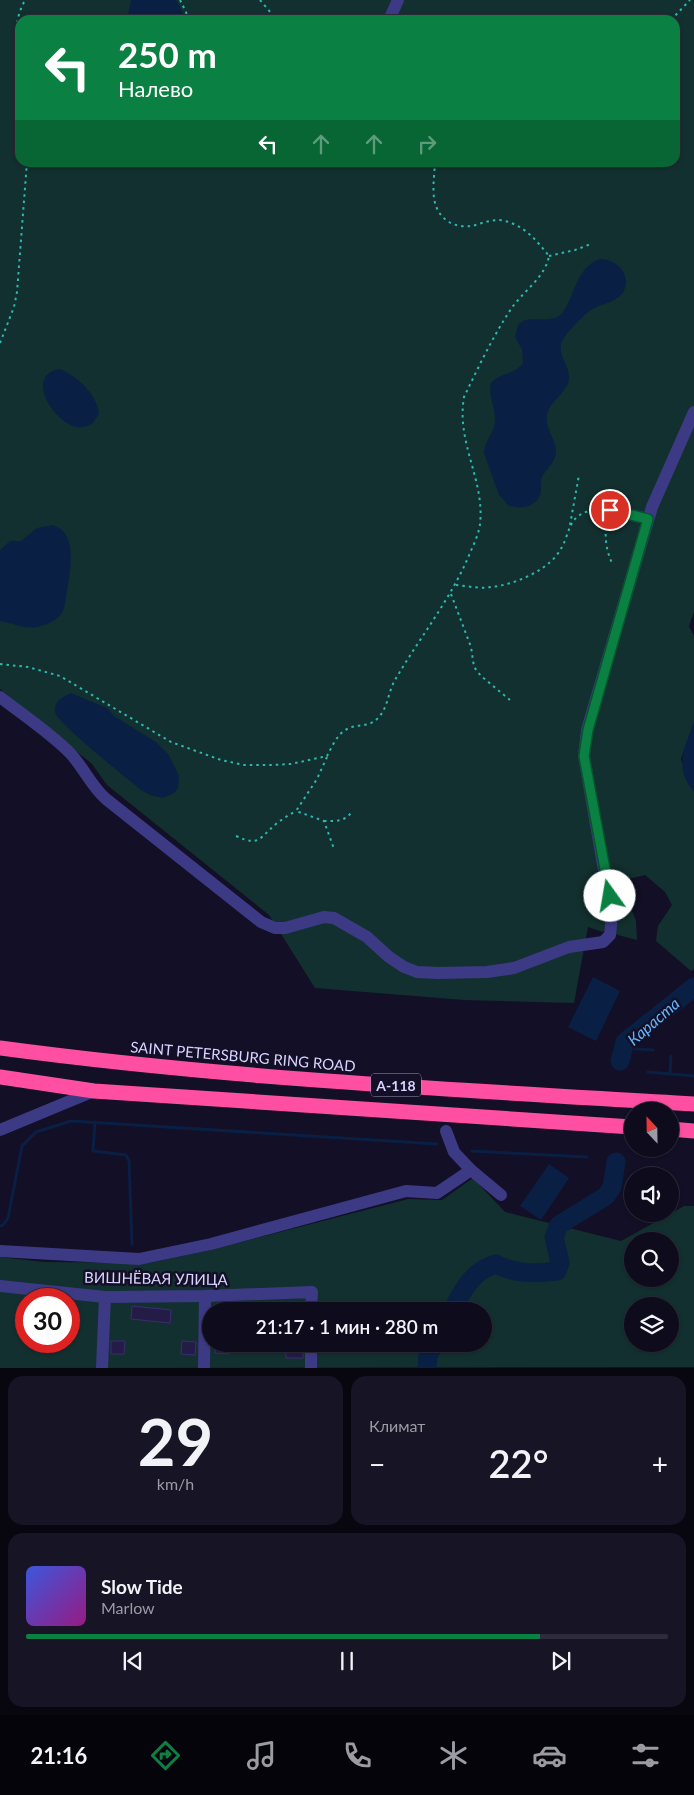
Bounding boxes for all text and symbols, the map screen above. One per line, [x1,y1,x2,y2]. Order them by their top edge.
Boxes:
text: 250 m [118,33,217,75]
icon: left [35,35,100,100]
text: Налево [118,75,193,102]
icon: left [254,130,282,158]
icon: ahead [307,130,335,158]
icon: ahead [360,130,388,158]
icon: right [413,130,441,158]
pin [589,489,631,531]
icon: arrive [596,496,624,524]
position arrow [583,869,635,921]
water label: Караста [623,993,683,1049]
street label: SAINT PETERSBURG RING ROAD [130,1037,356,1075]
road number: А-118 [371,1074,421,1096]
north arrow [624,1102,679,1158]
map controls [624,1102,679,1352]
button: sound [624,1167,679,1222]
button: search [624,1232,679,1287]
street label: ВИШНЁВАЯ УЛИЦА [84,1268,229,1288]
speed limit sign: 30 [15,1288,80,1353]
button: layers [624,1297,679,1352]
text: 21:17 · 1 мин · 280 m [256,1315,438,1338]
text: 29 [138,1402,213,1480]
text: Климат [369,1416,425,1435]
text: 22° [489,1440,548,1486]
text: − [369,1447,385,1481]
text: + [652,1447,668,1481]
text: km/h [157,1474,194,1493]
text: Slow Tide [101,1575,183,1598]
text: Marlow [101,1598,155,1617]
icon: previous [119,1647,147,1675]
icon: pause [333,1647,361,1675]
icon: next [547,1647,575,1675]
icon: directions [148,1738,183,1773]
icon: music [244,1738,279,1773]
icon: phone [340,1738,375,1773]
icon: climate [436,1738,471,1773]
icon: car [532,1738,567,1773]
icon: filters [628,1738,663,1773]
text: 21:16 [31,1742,87,1769]

